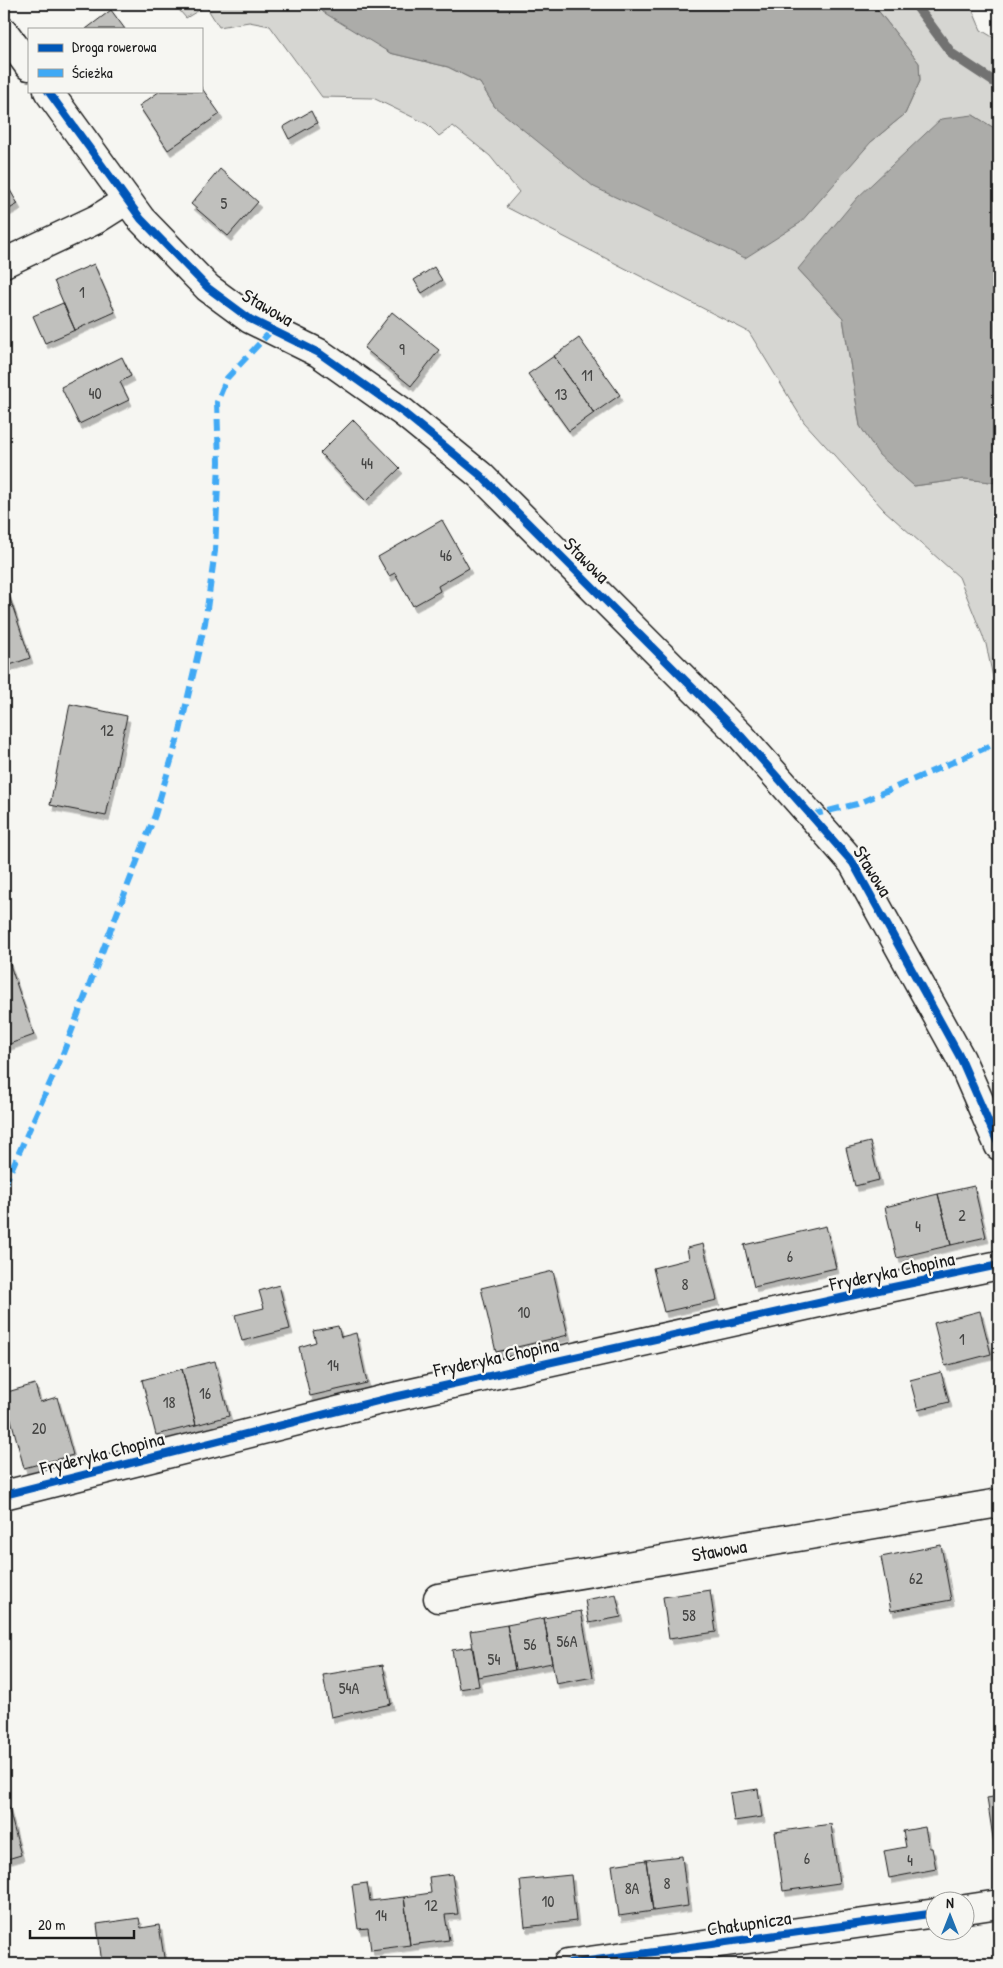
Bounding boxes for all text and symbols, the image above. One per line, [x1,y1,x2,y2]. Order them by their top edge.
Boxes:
legend [28,28,202,92]
text: Droga rowerowa [72,36,156,57]
text: Ścieżka [72,62,113,83]
house number: 5 [221,192,228,214]
house number: 1 [79,281,85,303]
street label: Stawowa [238,282,299,332]
house number: 9 [399,338,405,360]
house number: 11 [581,364,593,386]
house number: 40 [88,382,102,404]
house number: 13 [555,383,567,405]
house number: 44 [361,452,373,474]
street label: Stawowa [558,531,616,589]
house number: 46 [440,544,452,566]
house number: 12 [100,719,114,741]
street label: Stawowa [847,841,899,902]
house number: 2 [958,1204,966,1226]
house number: 4 [915,1215,921,1237]
house number: 6 [787,1245,793,1267]
street label: Fryderyka Chopina [826,1245,957,1297]
house number: 8 [682,1273,689,1295]
house number: 10 [518,1301,530,1323]
house number: 1 [959,1328,965,1350]
street label: Fryderyka Chopina [430,1331,561,1383]
house number: 14 [327,1354,339,1376]
house number: 16 [199,1382,211,1404]
house number: 18 [163,1391,175,1413]
house number: 20 [32,1417,46,1439]
street label: Fryderyka Chopina [36,1425,167,1481]
street label: Stawowa [689,1532,749,1568]
house number: 62 [909,1567,923,1589]
house number: 58 [682,1604,696,1626]
house number: 56A [557,1630,578,1652]
house number: 56 [523,1633,537,1655]
house number: 54 [488,1648,500,1670]
house number: 54A [339,1677,359,1699]
house number: 6 [804,1847,810,1869]
house number: 4 [907,1849,913,1871]
house number: 8 [664,1872,671,1894]
house number: 8A [625,1877,640,1899]
house number: 10 [542,1890,554,1912]
north arrow [926,1890,976,1940]
text: N [946,1893,954,1912]
house number: 12 [424,1894,438,1916]
house number: 14 [375,1904,387,1926]
street label: Chałupnicza [705,1904,793,1942]
scale bar [30,1908,134,1940]
text: 20 m [38,1914,65,1935]

